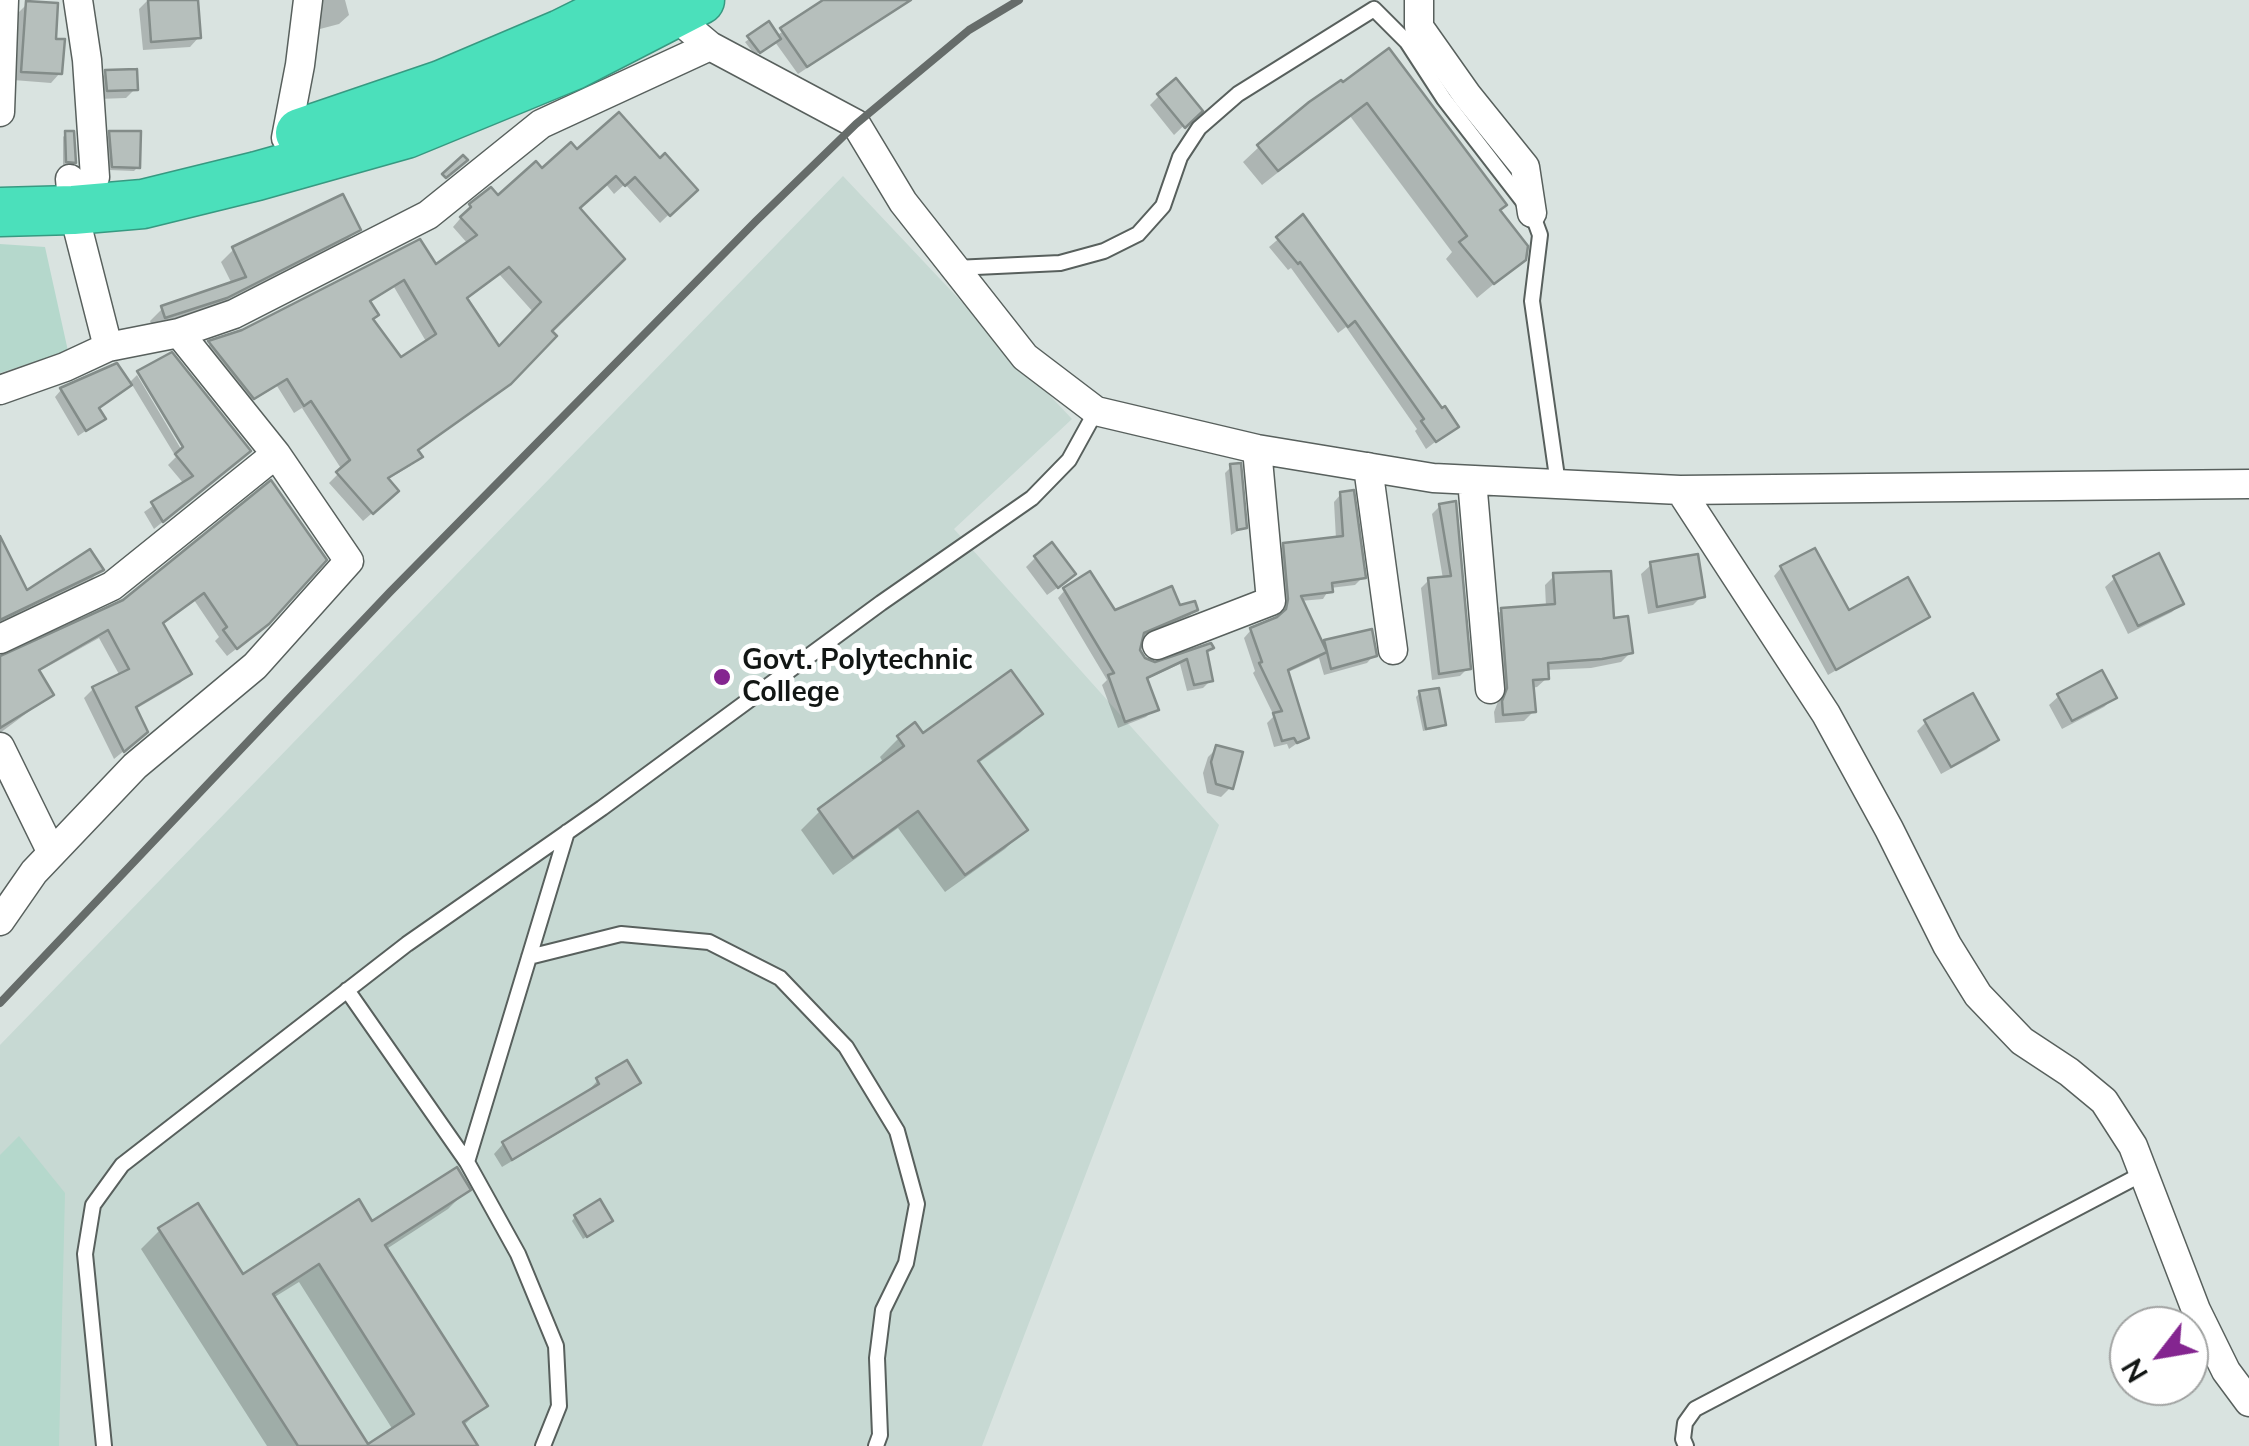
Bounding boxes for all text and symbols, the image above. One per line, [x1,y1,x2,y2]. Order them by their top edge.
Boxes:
place label: Govt. Polytechnic College [742,644,973,710]
marker: Govt. Polytechnic College [711,666,733,688]
north arrow [2109,1306,2209,1406]
text: N [2114,1353,2155,1389]

